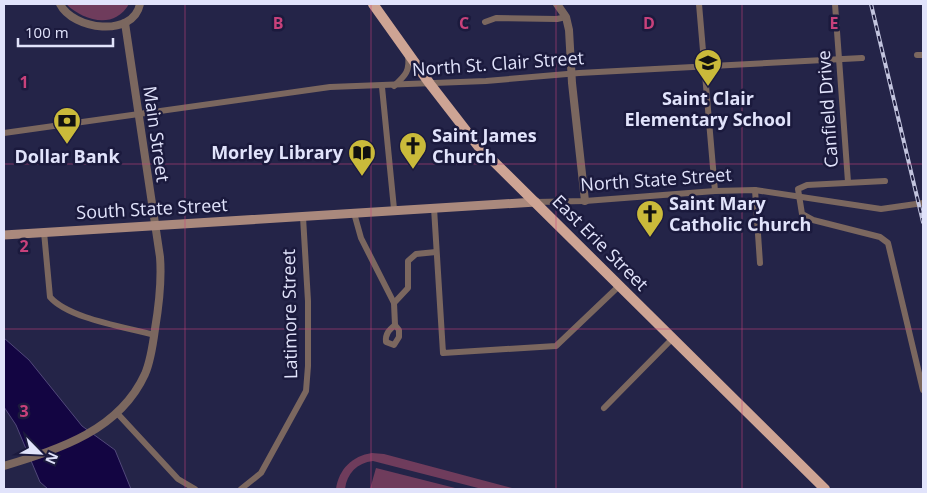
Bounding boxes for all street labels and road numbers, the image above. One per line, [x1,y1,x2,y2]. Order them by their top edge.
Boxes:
street label: North St. Clair Street [411,45,585,81]
street label: Canfield Drive [811,50,843,168]
street label: Main Street [138,84,176,183]
street label: North State Street [579,162,732,196]
street label: East Erie Street [547,189,654,296]
street label: South State Street [76,192,228,224]
street label: Latimore Street [276,249,302,379]

